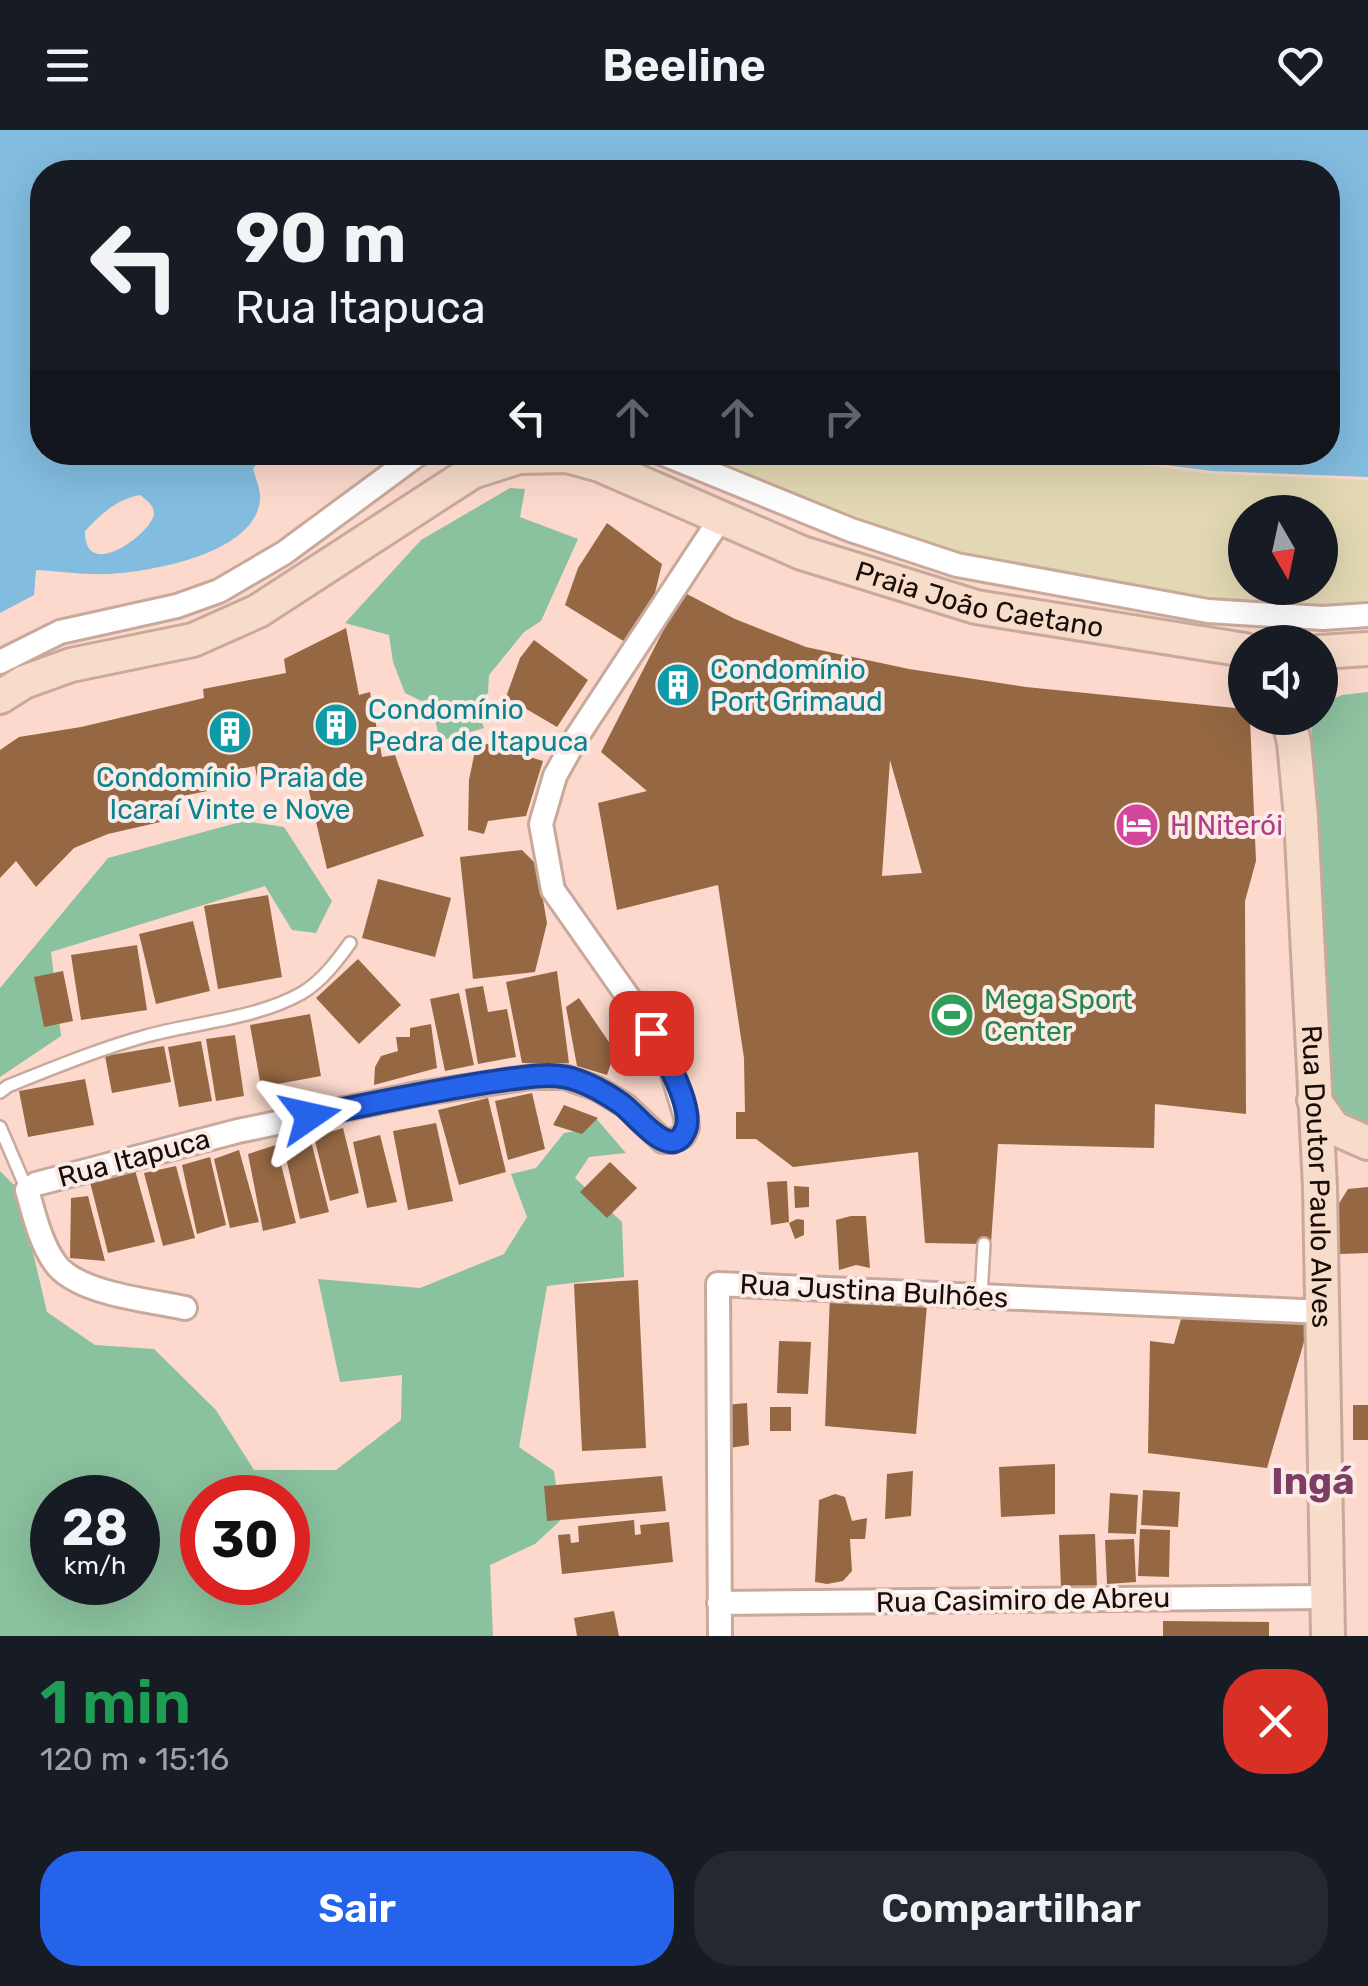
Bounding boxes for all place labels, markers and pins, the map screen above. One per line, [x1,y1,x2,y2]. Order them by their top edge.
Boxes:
place label: Condomínio Port Grimaud [710,653,883,718]
building icon: Condomínio Port Grimaud [655,662,701,708]
place label: Condomínio Pedra de Itapuca [368,693,589,758]
building icon: Condomínio Pedra de Itapuca [313,702,359,748]
building icon: Condomínio Praia de Icaraí Vinte e Nove [207,709,253,755]
place label: Condomínio Praia de Icaraí Vinte e Nove [96,761,364,826]
hotel icon: H Niterói [1114,802,1160,848]
place label: H Niterói [1170,809,1283,842]
place label: Mega Sport Center [984,983,1133,1048]
pin [609,991,694,1076]
sports icon: Mega Sport Center [929,992,975,1038]

